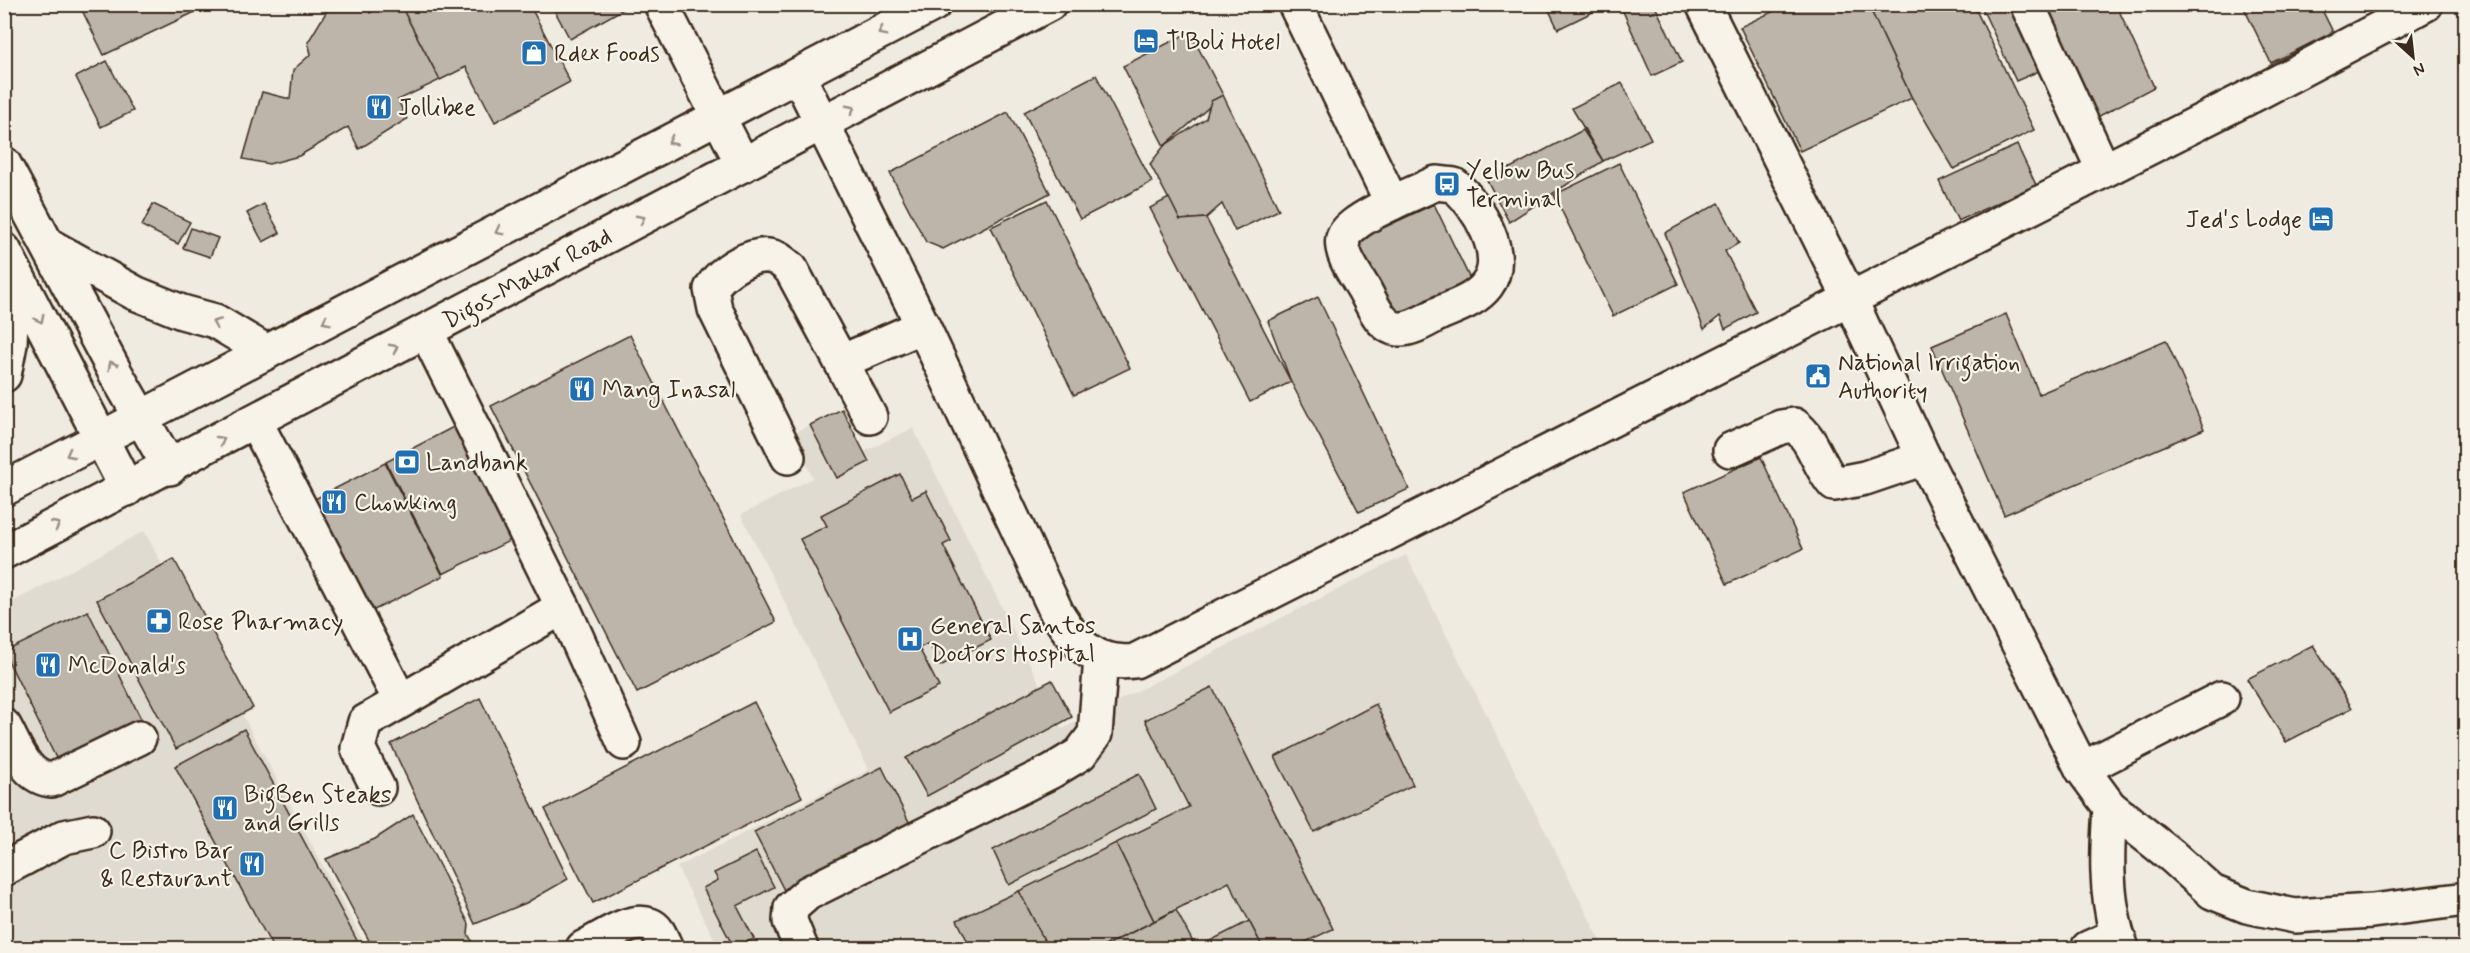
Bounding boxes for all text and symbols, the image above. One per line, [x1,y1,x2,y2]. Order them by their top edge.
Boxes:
one-way arrow [877,24,888,36]
hotel icon: T'Boli Hotel [1131,26,1161,56]
place label: T'Boli Hotel [1166,27,1280,58]
north arrow [2383,27,2443,87]
shop icon: Rdex Foods [519,38,549,68]
place label: Rdex Foods [554,39,660,70]
text: N [2410,57,2429,81]
restaurant icon: Jollibee [364,92,394,122]
place label: Jollibee [398,93,476,124]
one-way arrow [844,105,855,116]
one-way arrow [668,134,678,145]
place label: Yellow Bus Terminal [1466,156,1575,215]
bus stop icon: Yellow Bus Terminal [1432,169,1462,199]
hotel icon: Jed's Lodge [2306,204,2336,234]
place label: Jed's Lodge [2185,205,2302,236]
one-way arrow [634,215,645,226]
street label: Digos-Makar Road [438,222,619,340]
one-way arrow [494,224,505,235]
one-way arrow [32,313,44,324]
one-way arrow [321,314,332,325]
one-way arrow [212,318,223,330]
one-way arrow [387,344,398,356]
place label: National Irrigation Authority [1838,348,2020,407]
one-way arrow [108,361,119,372]
public building icon: National Irrigation Authority [1803,361,1833,391]
restaurant icon: Mang Inasal [567,374,597,404]
place label: Mang Inasal [602,375,735,408]
one-way arrow [215,435,225,447]
one-way arrow [66,447,77,458]
bank icon: Landbank [392,447,422,477]
place label: Landbank [426,448,528,479]
restaurant icon: Chowking [319,487,349,517]
place label: Chowking [354,488,457,519]
one-way arrow [50,521,61,532]
pharmacy icon: Rose Pharmacy [144,606,174,636]
place label: Rose Pharmacy [178,607,343,638]
place label: General Santos Doctors Hospital [930,611,1096,670]
hospital icon: General Santos Doctors Hospital [895,624,925,654]
restaurant icon: McDonald's [33,650,63,680]
place label: McDonald's [68,651,186,682]
place label: BigBen Steaks and Grills [244,780,392,839]
restaurant icon: BigBen Steaks and Grills [210,793,240,823]
place label: C Bistro Bar & Restaurant [100,836,232,895]
restaurant icon: C Bistro Bar & Restaurant [237,849,267,879]

